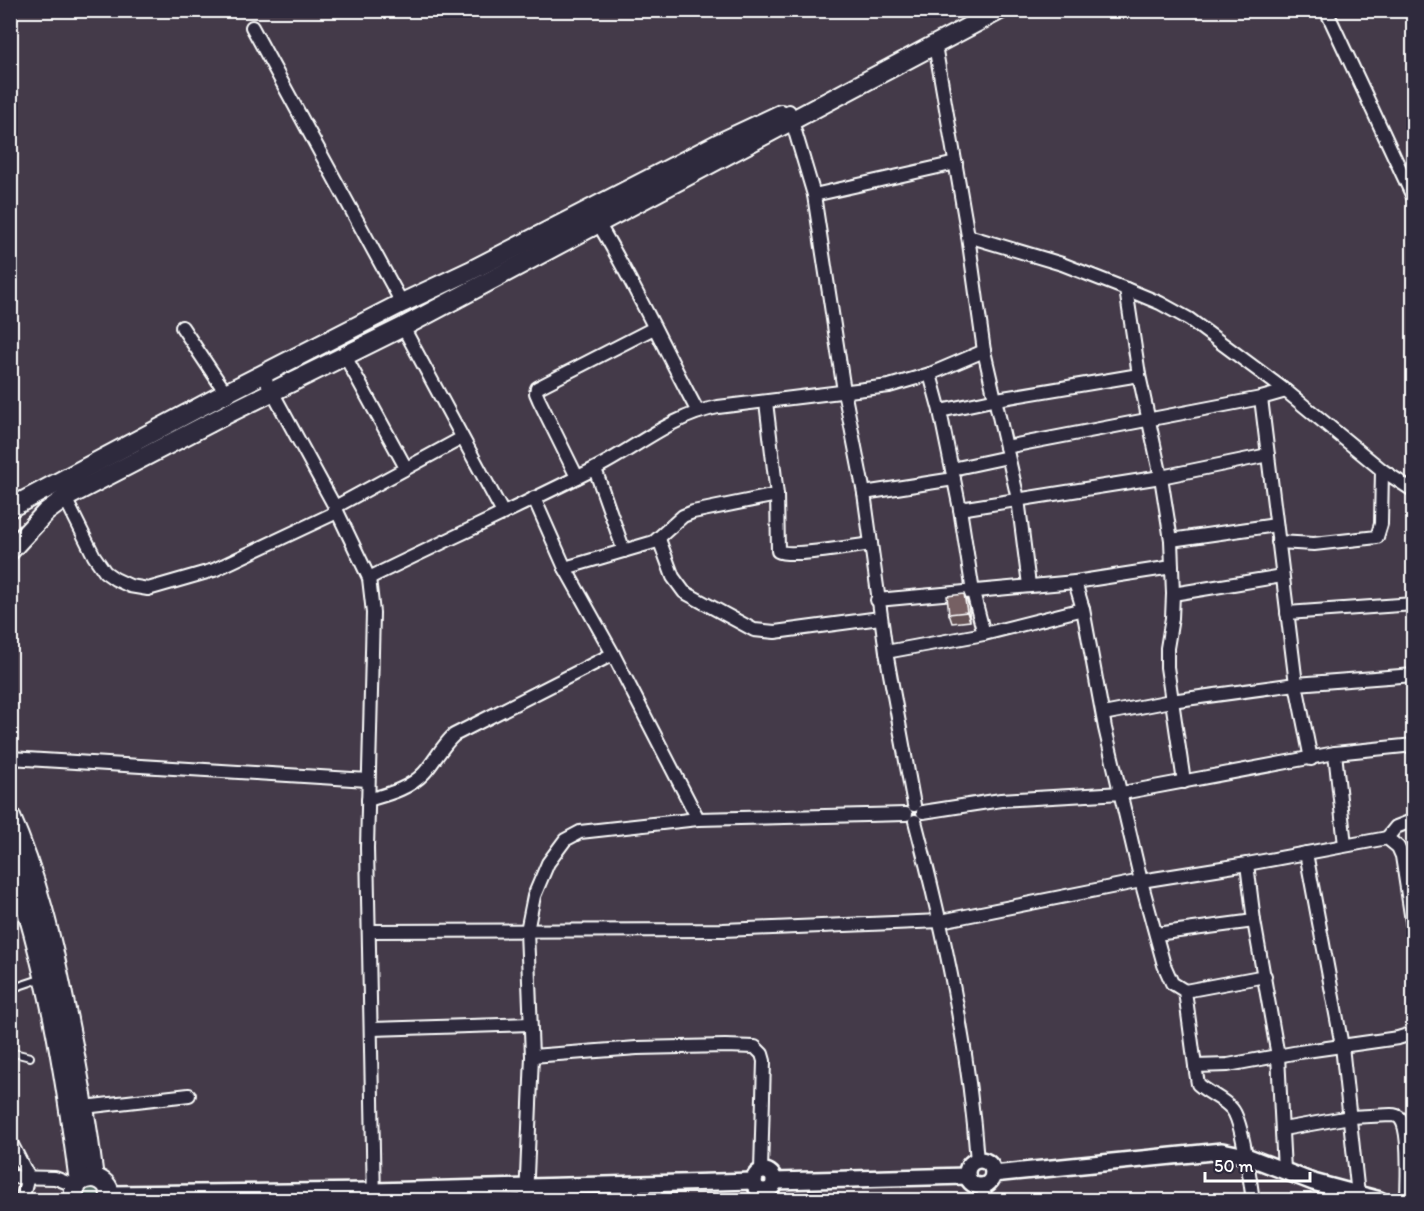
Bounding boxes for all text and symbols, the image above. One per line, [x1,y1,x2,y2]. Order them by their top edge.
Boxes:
scale bar [1205,1145,1310,1183]
text: 50 m [1214,1155,1254,1177]

